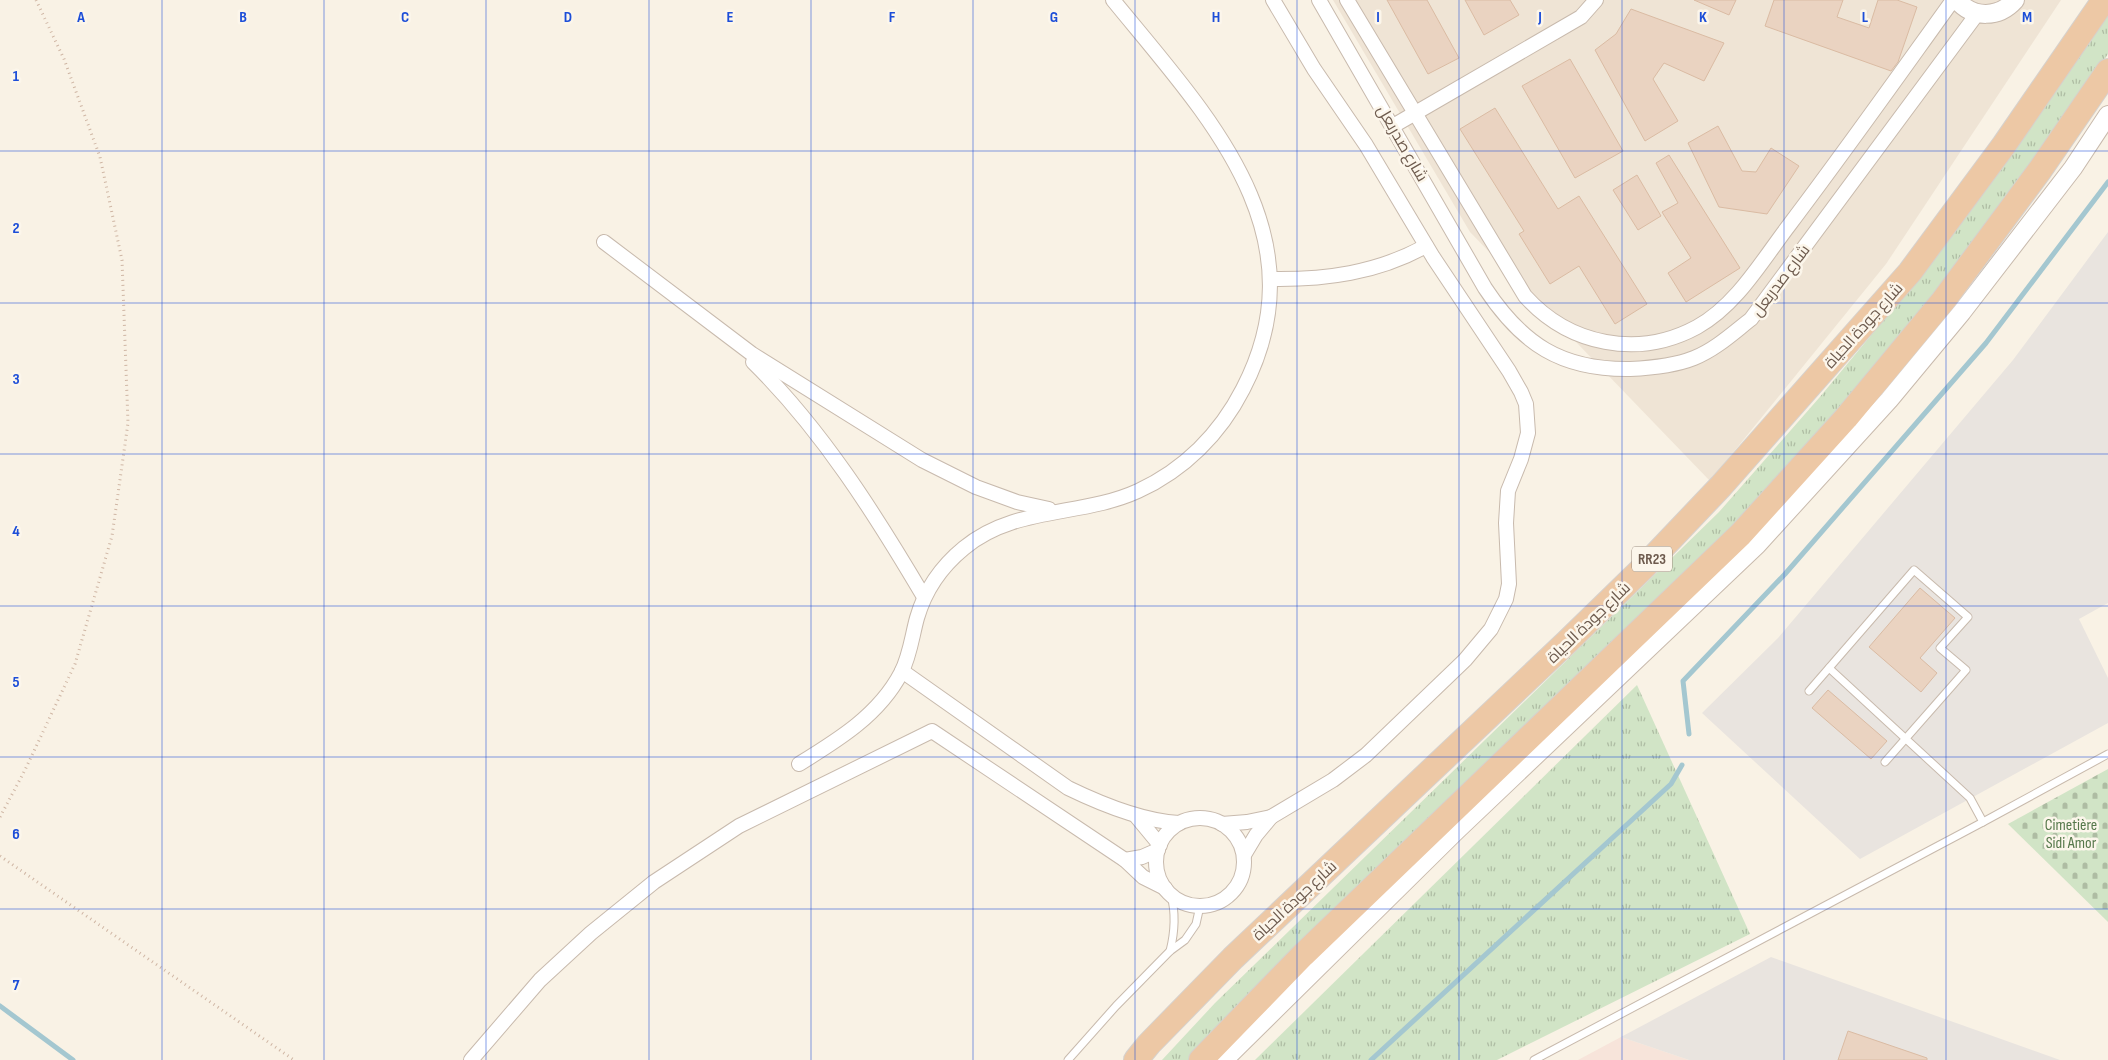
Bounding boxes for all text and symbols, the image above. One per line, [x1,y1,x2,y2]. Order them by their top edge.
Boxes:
text: A [76,8,85,27]
text: B [239,8,247,27]
text: C [401,8,409,27]
text: D [564,8,572,27]
text: E [727,8,734,27]
text: F [889,8,896,27]
text: G [1050,8,1058,27]
text: H [1212,8,1220,27]
text: I [1376,8,1380,27]
text: J [1537,8,1542,27]
text: K [1699,8,1707,27]
text: L [1862,8,1869,27]
text: M [2022,8,2032,27]
text: 1 [13,67,20,86]
street label: شارع صدربعل [1371,102,1431,186]
text: 2 [12,219,20,238]
street label: شارع صدربعل [1748,241,1815,321]
street label: شارع جودة الحياة [1821,279,1908,373]
text: 3 [12,370,20,389]
text: 4 [12,522,20,541]
road number: RR23 [1632,546,1672,572]
street label: شارع جودة الحياة [1543,579,1635,668]
text: 5 [12,673,20,692]
park label: Cimetière Sidi Amor [2045,816,2097,853]
text: 6 [12,825,20,844]
street label: شارع جودة الحياة [1249,857,1342,946]
text: 7 [13,976,20,995]

